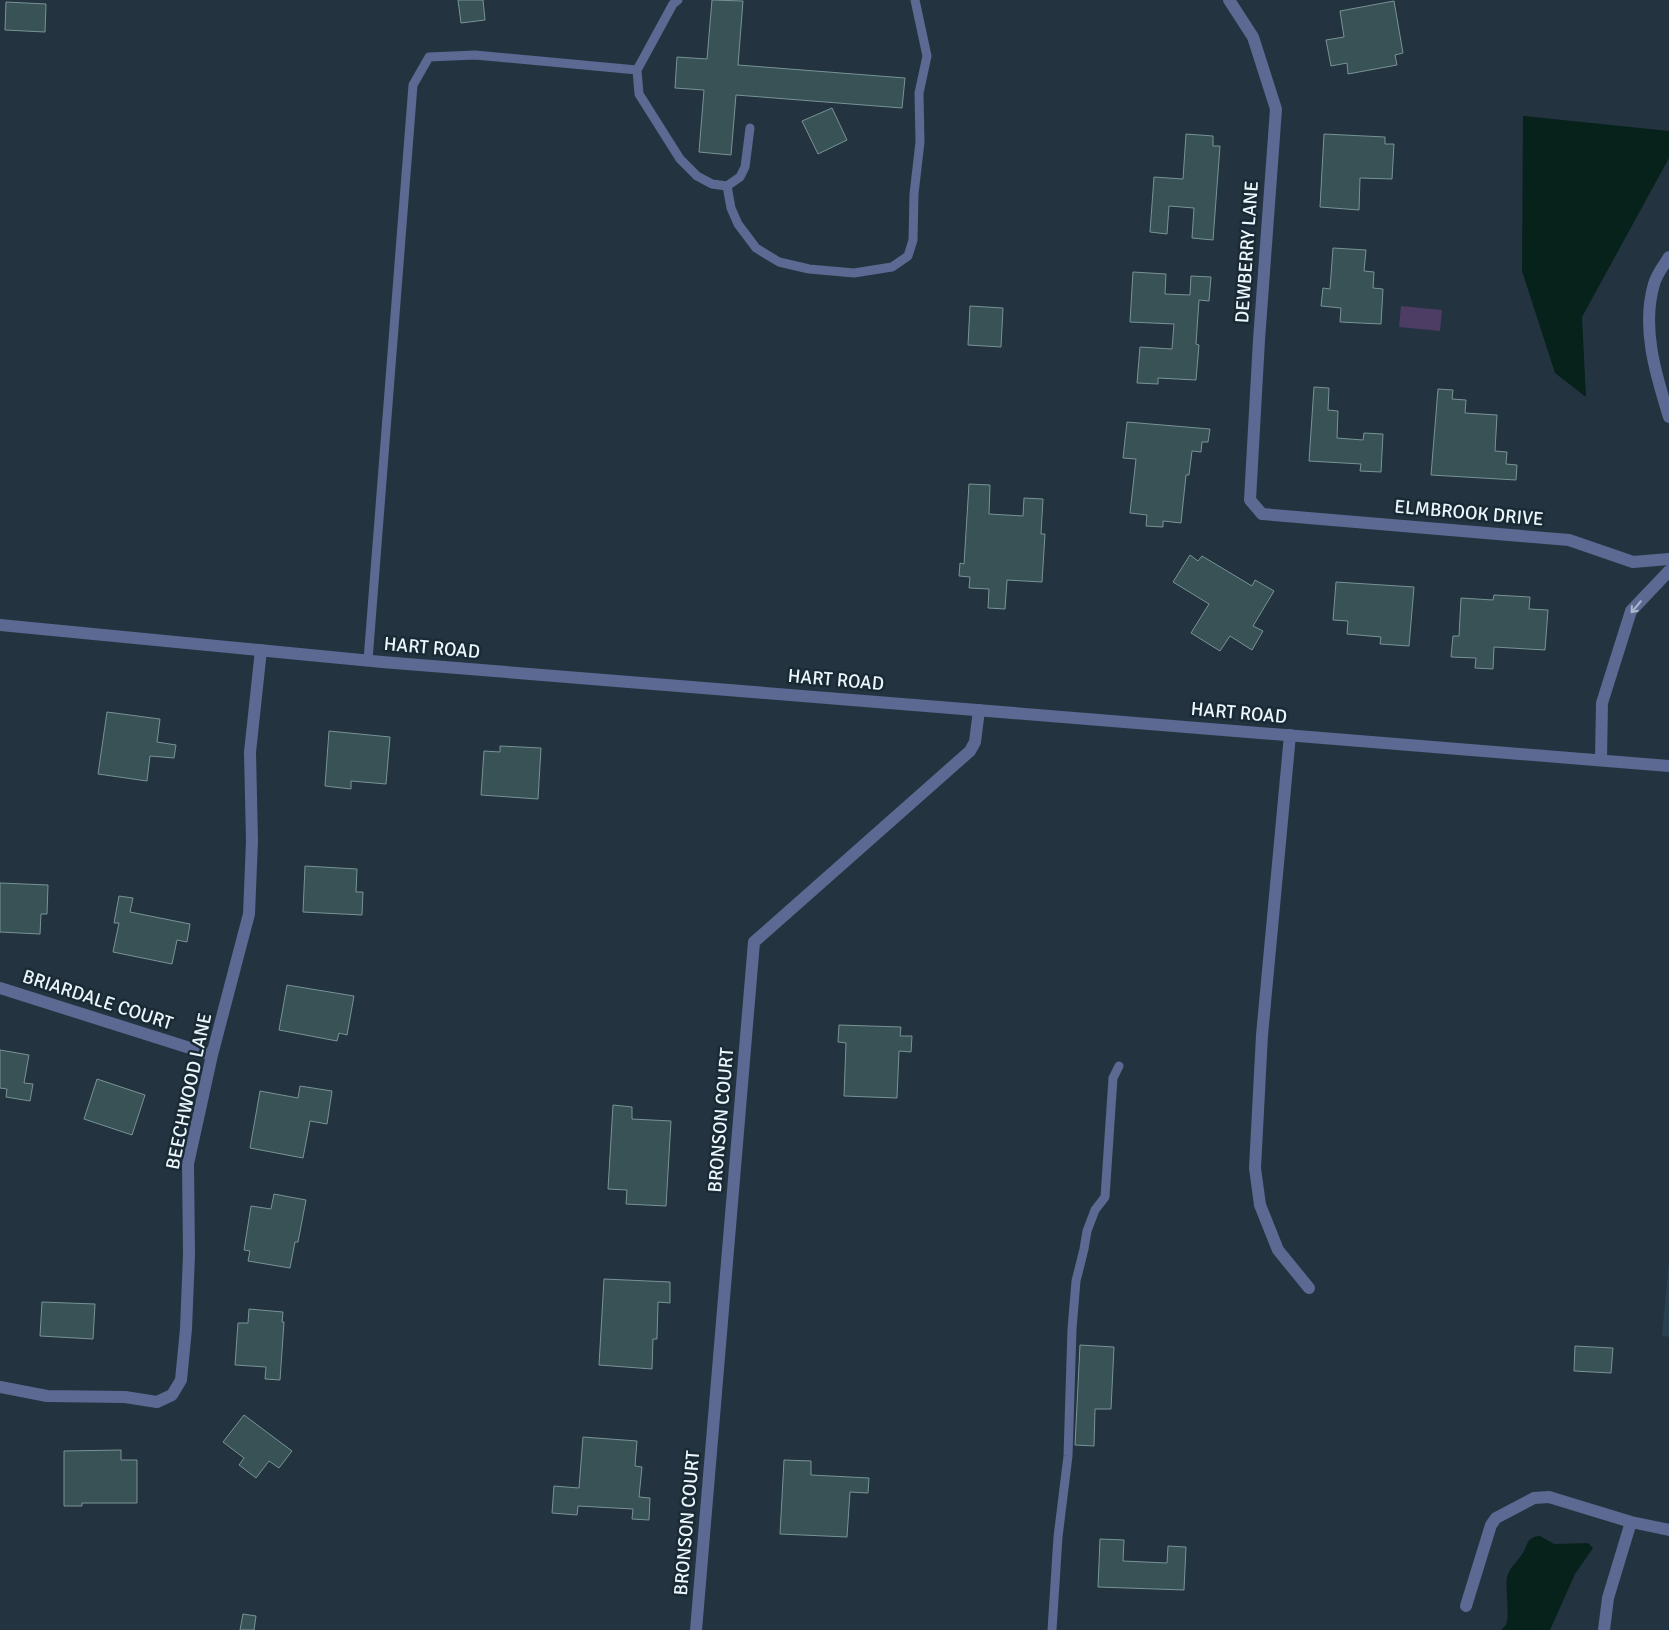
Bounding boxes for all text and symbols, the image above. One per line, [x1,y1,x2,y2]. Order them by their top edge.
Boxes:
street label: DEWBERRY LANE [1230,180,1264,324]
street label: ELMBROOK DRIVE [1393,495,1545,531]
one-way arrow [1630,600,1641,613]
street label: HART ROAD [383,632,481,664]
street label: HART ROAD [787,664,885,696]
street label: HART ROAD [1190,697,1288,729]
street label: BRIARDALE COURT [19,964,177,1036]
street label: BEECHWOOD LANE [161,1011,217,1172]
street label: BRONSON COURT [703,1046,739,1193]
street label: BRONSON COURT [669,1449,705,1596]

